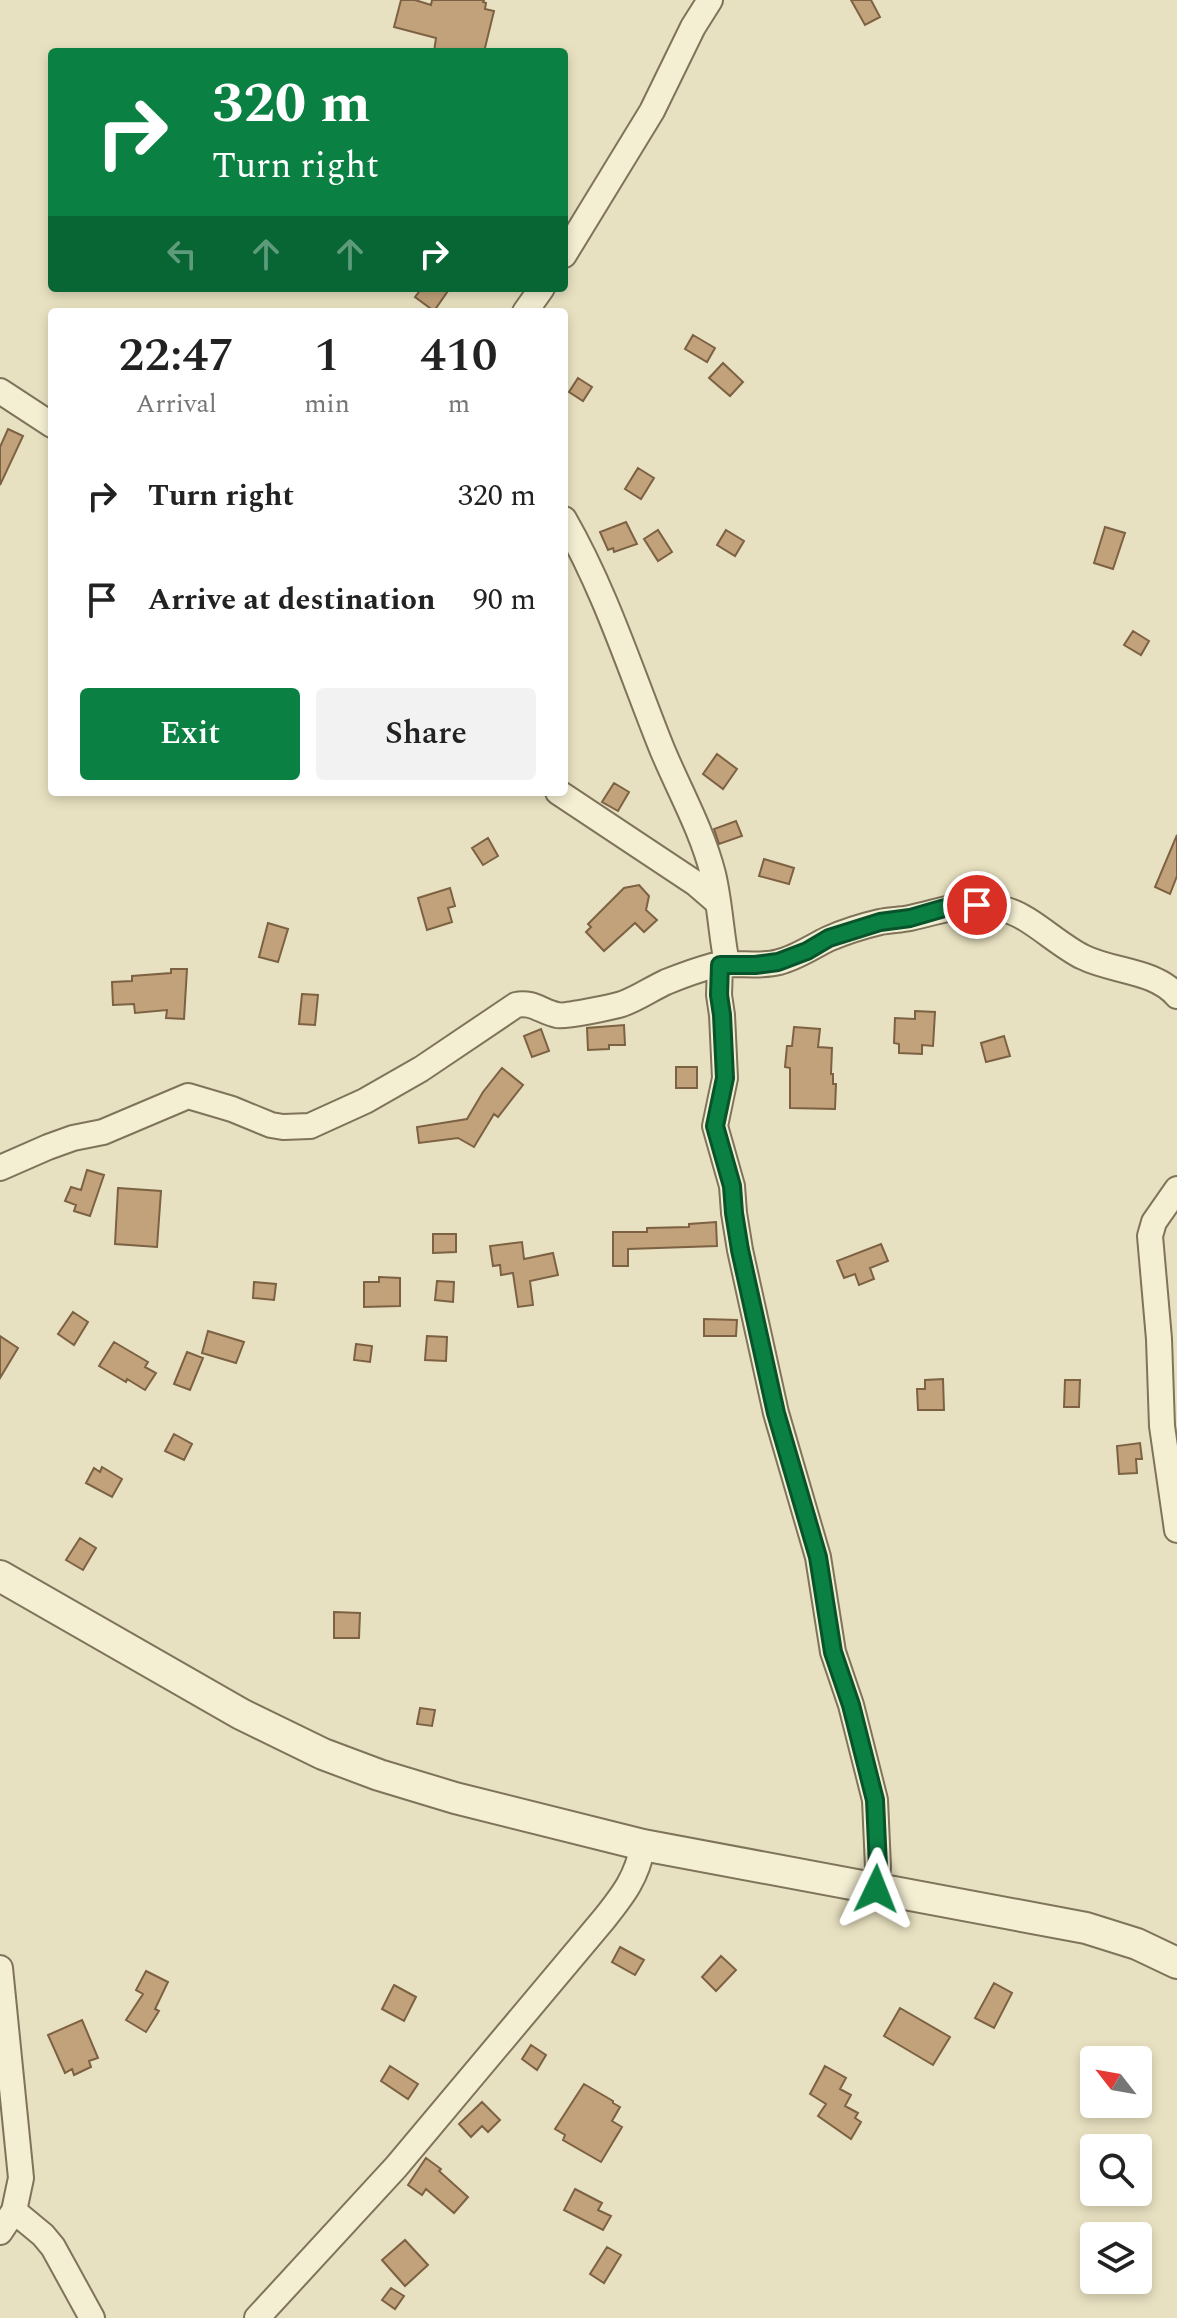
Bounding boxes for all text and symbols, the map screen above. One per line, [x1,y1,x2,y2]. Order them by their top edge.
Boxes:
text: 320 m [212,62,371,147]
icon: right [80,80,184,184]
text: Turn right [212,139,379,194]
icon: left [160,232,204,276]
icon: ahead [244,232,288,276]
icon: ahead [328,232,372,276]
icon: right [412,232,456,276]
text: 22:47 [118,319,234,392]
text: 1 [314,319,340,392]
text: 410 [420,319,498,392]
text: Arrival [136,384,217,424]
text: min [304,384,350,424]
text: m [448,384,470,424]
text: Turn right [148,473,294,519]
text: 320 m [458,473,536,519]
icon: right [80,474,124,518]
text: Arrive at destination [148,577,435,623]
text: 90 m [473,577,536,623]
icon: arrive [80,578,124,622]
button: Exit [80,688,300,780]
button: Share [316,688,536,780]
pin [943,871,1011,939]
icon: arrive [955,883,999,927]
position arrow [834,1847,918,1931]
north arrow [1080,2046,1152,2118]
map controls [1080,2046,1152,2294]
button: search [1080,2134,1152,2206]
button: layers [1080,2222,1152,2294]

